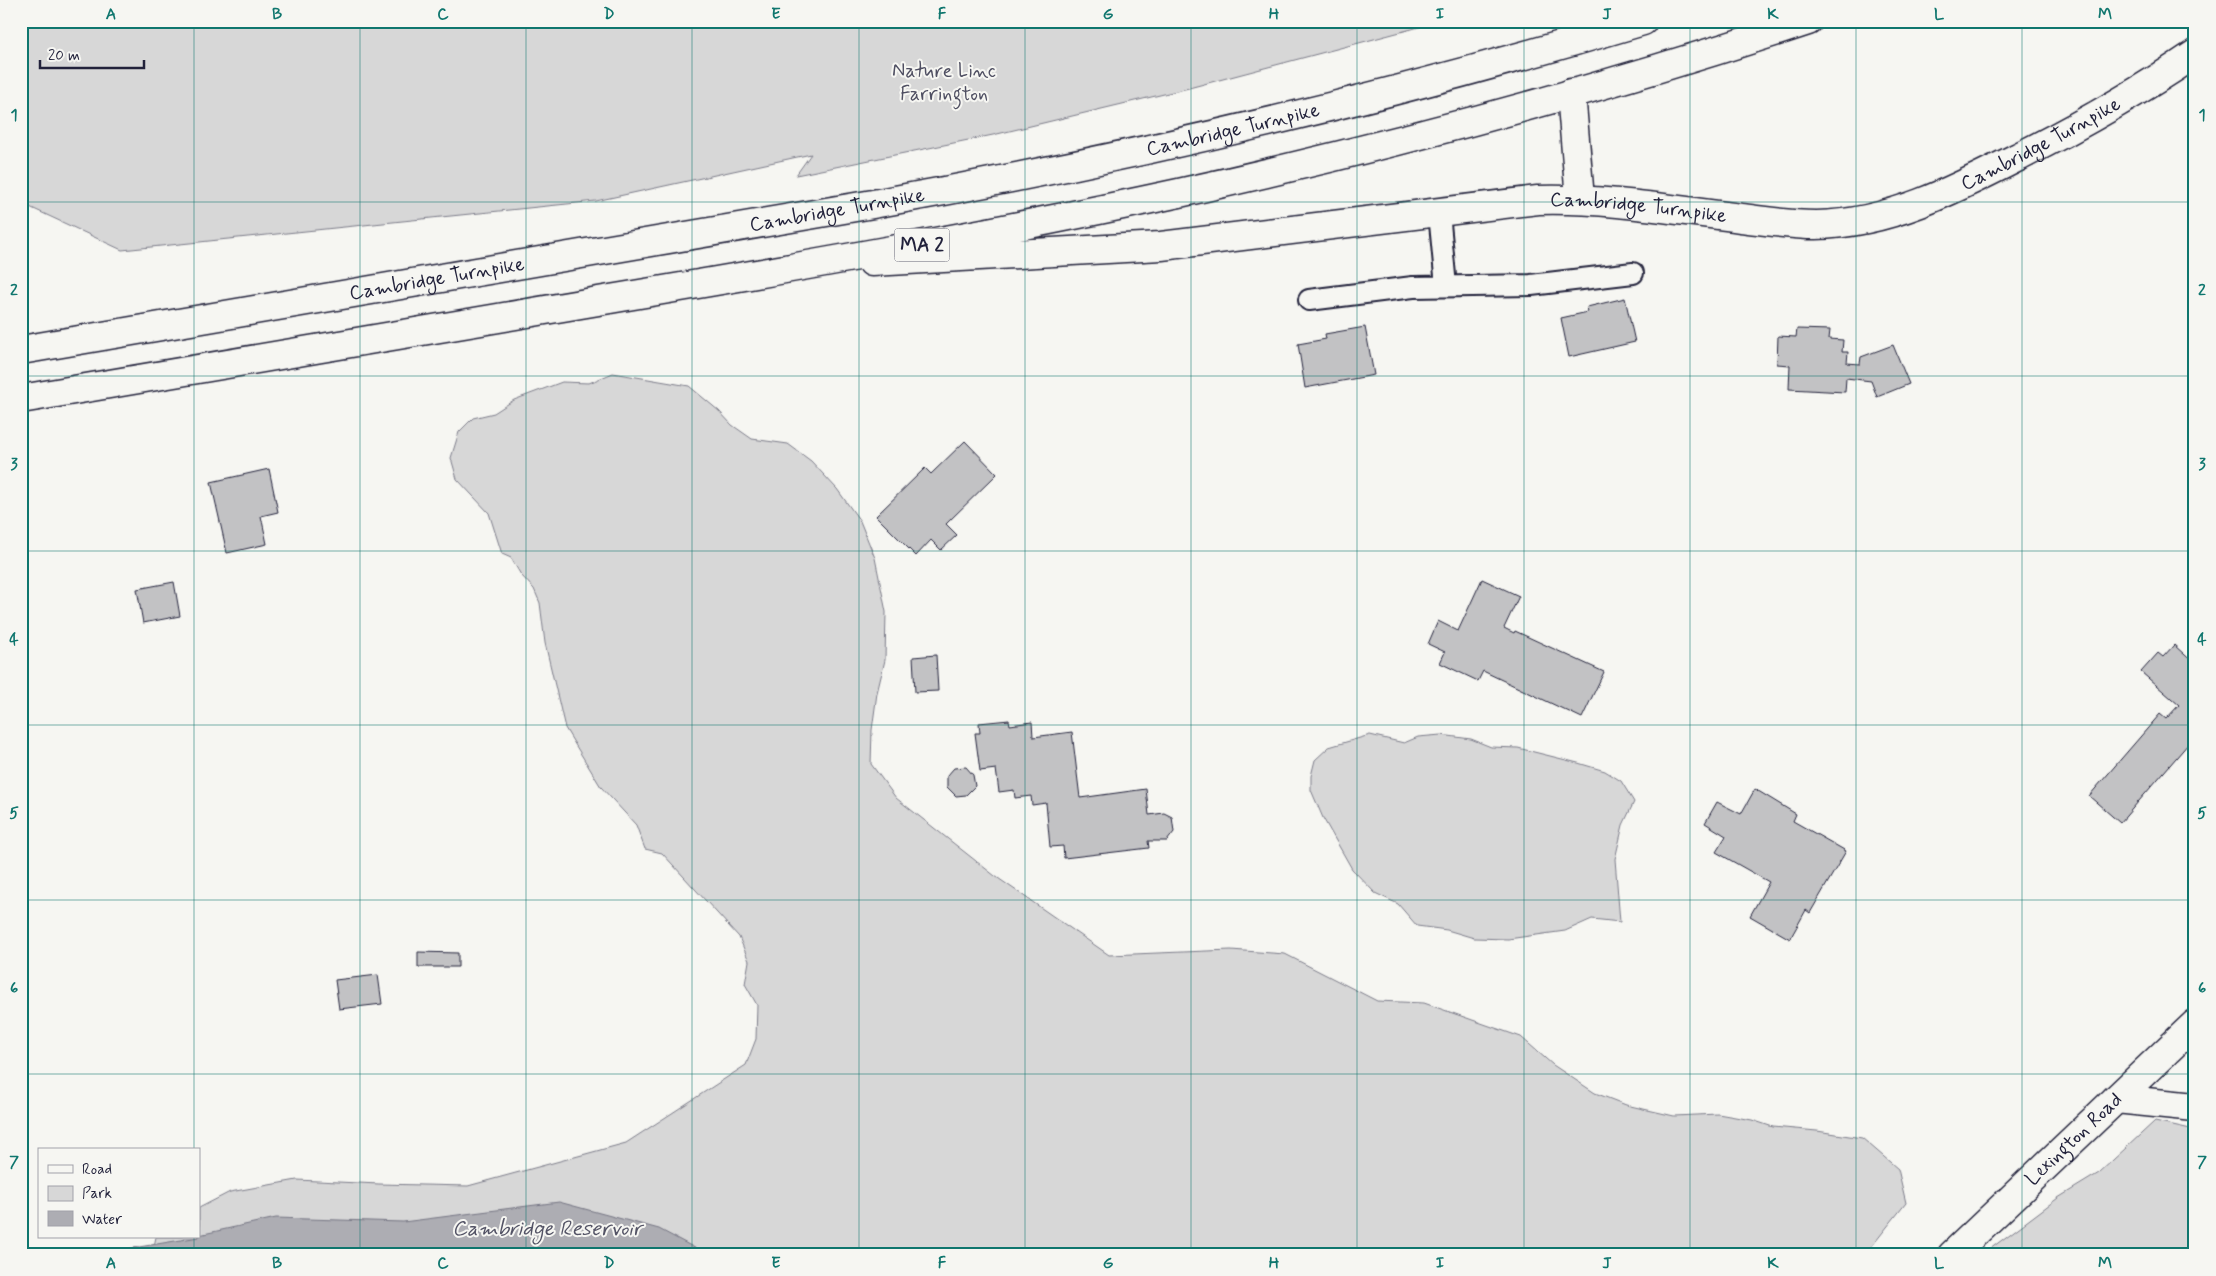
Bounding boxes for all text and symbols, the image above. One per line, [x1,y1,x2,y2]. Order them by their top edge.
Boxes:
text: A [106,4,116,25]
text: B [272,4,282,25]
text: C [437,4,449,25]
text: D [603,4,615,25]
text: E [771,4,781,25]
text: F [938,4,947,25]
text: G [1103,4,1114,25]
text: H [1269,4,1280,25]
text: I [1436,4,1445,25]
text: J [1602,4,1612,25]
text: K [1767,4,1779,25]
text: L [1934,4,1945,25]
text: M [2098,4,2112,25]
scale bar [40,38,144,70]
text: 20 m [48,46,80,66]
park label: Nature Linc Farrington [892,58,996,110]
street label: Cambridge Turnpike [1956,90,2126,197]
street label: Cambridge Turnpike [1144,96,1322,163]
text: 1 [10,105,18,126]
text: 1 [2198,105,2206,126]
street label: Cambridge Turnpike [747,181,927,238]
street label: Cambridge Turnpike [1550,186,1728,230]
road number: MA 2 [894,228,950,262]
street label: Cambridge Turnpike [347,250,527,307]
text: 2 [10,280,18,301]
text: 2 [2198,280,2206,301]
text: 3 [10,454,18,475]
text: 3 [2198,454,2206,475]
text: 4 [9,629,19,650]
text: 4 [2197,629,2207,650]
text: 5 [9,803,19,824]
text: 5 [2197,803,2207,824]
text: 6 [10,978,18,999]
text: 6 [2198,978,2206,999]
street label: Lexington Road [2019,1087,2128,1192]
legend [38,1148,200,1238]
text: 7 [9,1152,19,1173]
text: 7 [2197,1152,2207,1173]
text: Road [82,1160,112,1180]
text: Park [82,1184,112,1204]
text: Water [82,1210,122,1230]
water label: Cambridge Reservoir [452,1215,645,1245]
text: A [106,1253,116,1274]
text: B [272,1253,282,1274]
text: C [437,1253,449,1274]
text: D [603,1253,615,1274]
text: E [771,1253,781,1274]
text: F [938,1253,947,1274]
text: G [1103,1253,1114,1274]
text: H [1269,1253,1280,1274]
text: I [1436,1253,1445,1274]
text: J [1602,1253,1612,1274]
text: K [1767,1253,1779,1274]
text: L [1934,1253,1945,1274]
text: M [2098,1253,2112,1274]

